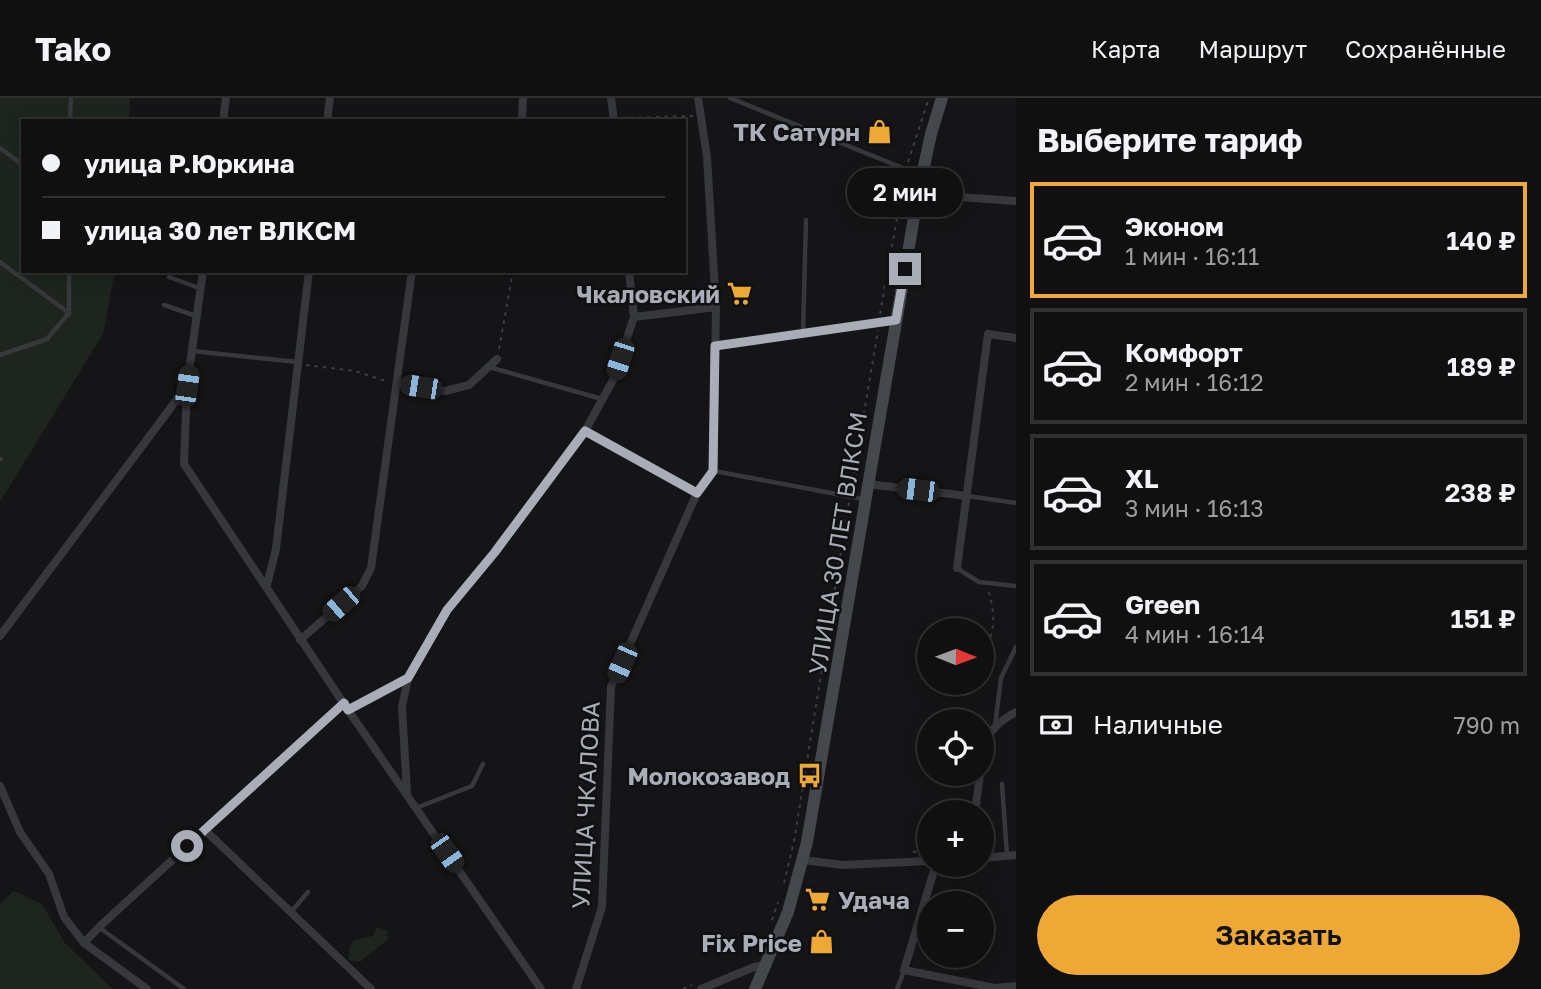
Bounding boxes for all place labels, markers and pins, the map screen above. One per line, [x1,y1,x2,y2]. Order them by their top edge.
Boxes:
place label: ТК Сатурн [733,117,860,146]
shop icon: ТК Сатурн [866,117,894,145]
place label: Чкаловский [576,279,720,308]
supermarket icon: Чкаловский [726,279,754,307]
place label: Молокозавод [627,761,790,790]
bus stop icon: Молокозавод [796,761,824,789]
supermarket icon: Удача [804,885,832,913]
place label: Удача [838,885,910,914]
place label: Fix Price [701,928,802,957]
shop icon: Fix Price [808,928,836,956]

